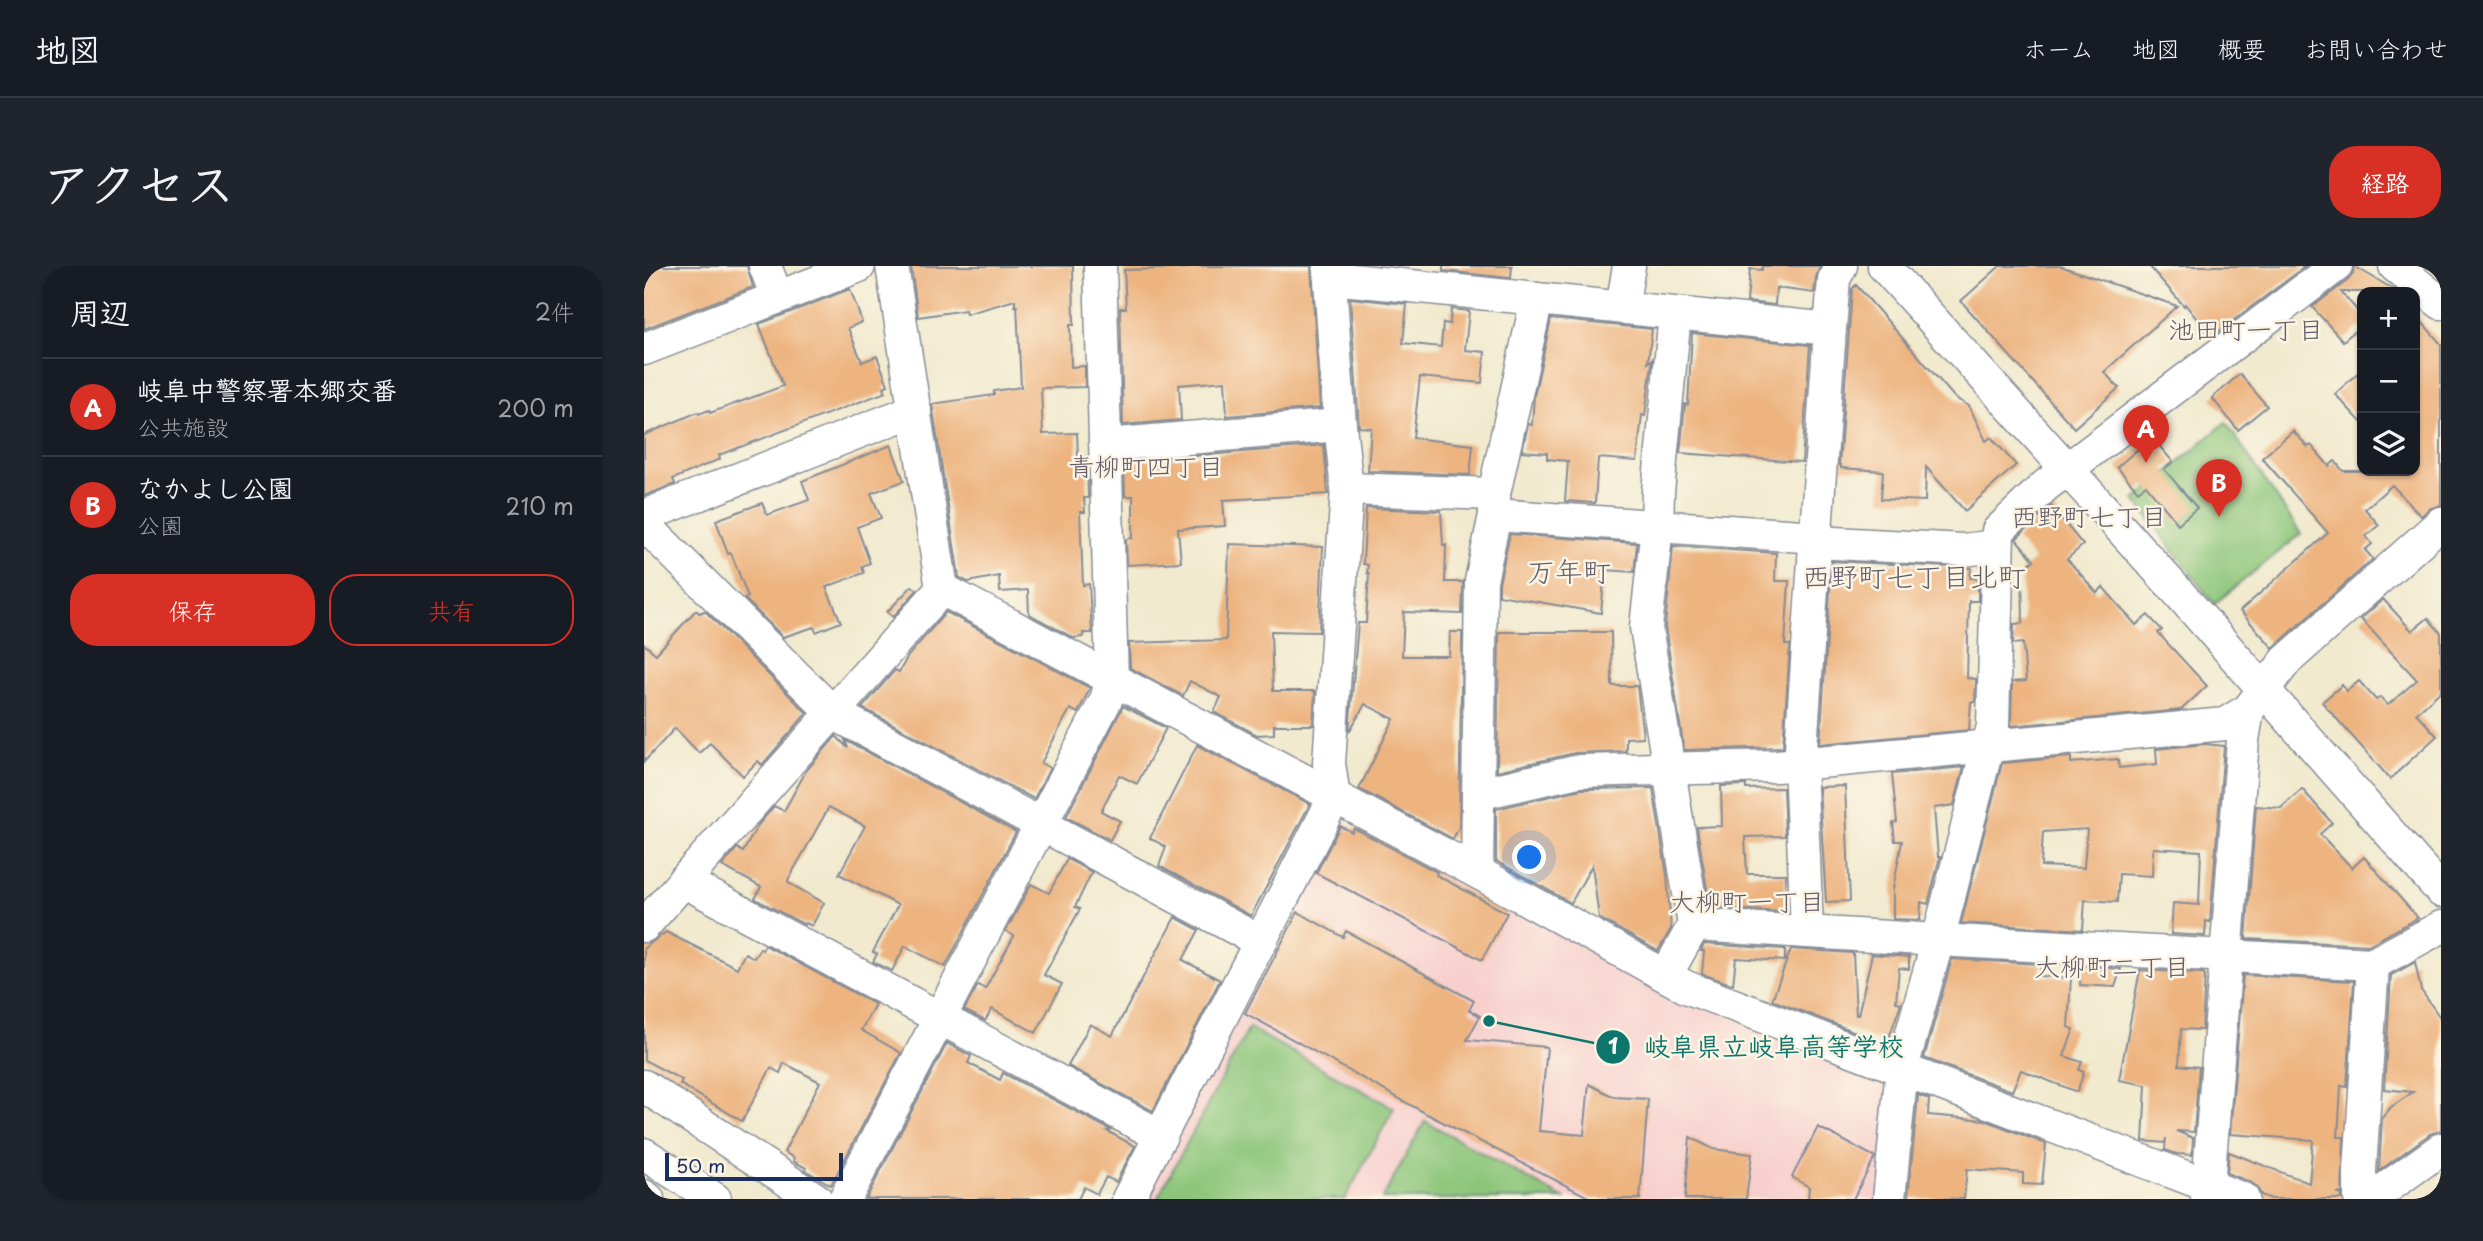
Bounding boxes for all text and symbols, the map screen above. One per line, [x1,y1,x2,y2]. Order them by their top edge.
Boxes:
text: 地図 [35,23,101,73]
text: ホーム [2023,30,2094,66]
text: 地図 [2132,30,2180,66]
text: 概要 [2218,30,2266,66]
text: お問い合わせ [2304,30,2448,66]
text: アクセス [42,145,235,219]
button: 経路 [2329,146,2441,218]
map controls [2357,287,2420,476]
button: + [2357,287,2420,350]
text: 周辺 [70,289,130,334]
text: 2件 [535,294,574,329]
district label: 池田町一丁目 [2168,309,2324,348]
button: − [2357,350,2420,413]
text: 岐阜中警察署本郷交番 [137,370,397,409]
text: A [84,390,102,425]
text: 200 m [497,390,574,425]
pin: A [2123,405,2169,463]
text: 公共施設 [137,409,229,444]
button: layers [2357,413,2420,476]
district label: 青柳町四丁目 [1068,446,1224,485]
pin: B [2196,459,2242,517]
text: なかよし公園 [137,468,294,507]
text: B [85,488,101,523]
text: 210 m [506,488,574,523]
district label: 西野町七丁目 [2011,496,2167,535]
text: 公園 [137,507,183,542]
district label: 万年町 [1527,549,1611,592]
district label: 西野町七丁目北町 [1802,554,2026,597]
button: 保存 [70,574,315,646]
button: 共有 [329,574,574,646]
your location [1512,840,1546,874]
district label: 大柳町一丁目 [1669,881,1825,920]
district label: 大柳町二丁目 [2034,946,2190,985]
callout: 岐阜県立岐阜高等学校 [1595,1023,1918,1070]
text: 岐阜県立岐阜高等学校 [1644,1026,1904,1065]
text: 1 [1608,1029,1618,1061]
scale bar [665,1150,844,1182]
text: 50 m [676,1151,725,1179]

